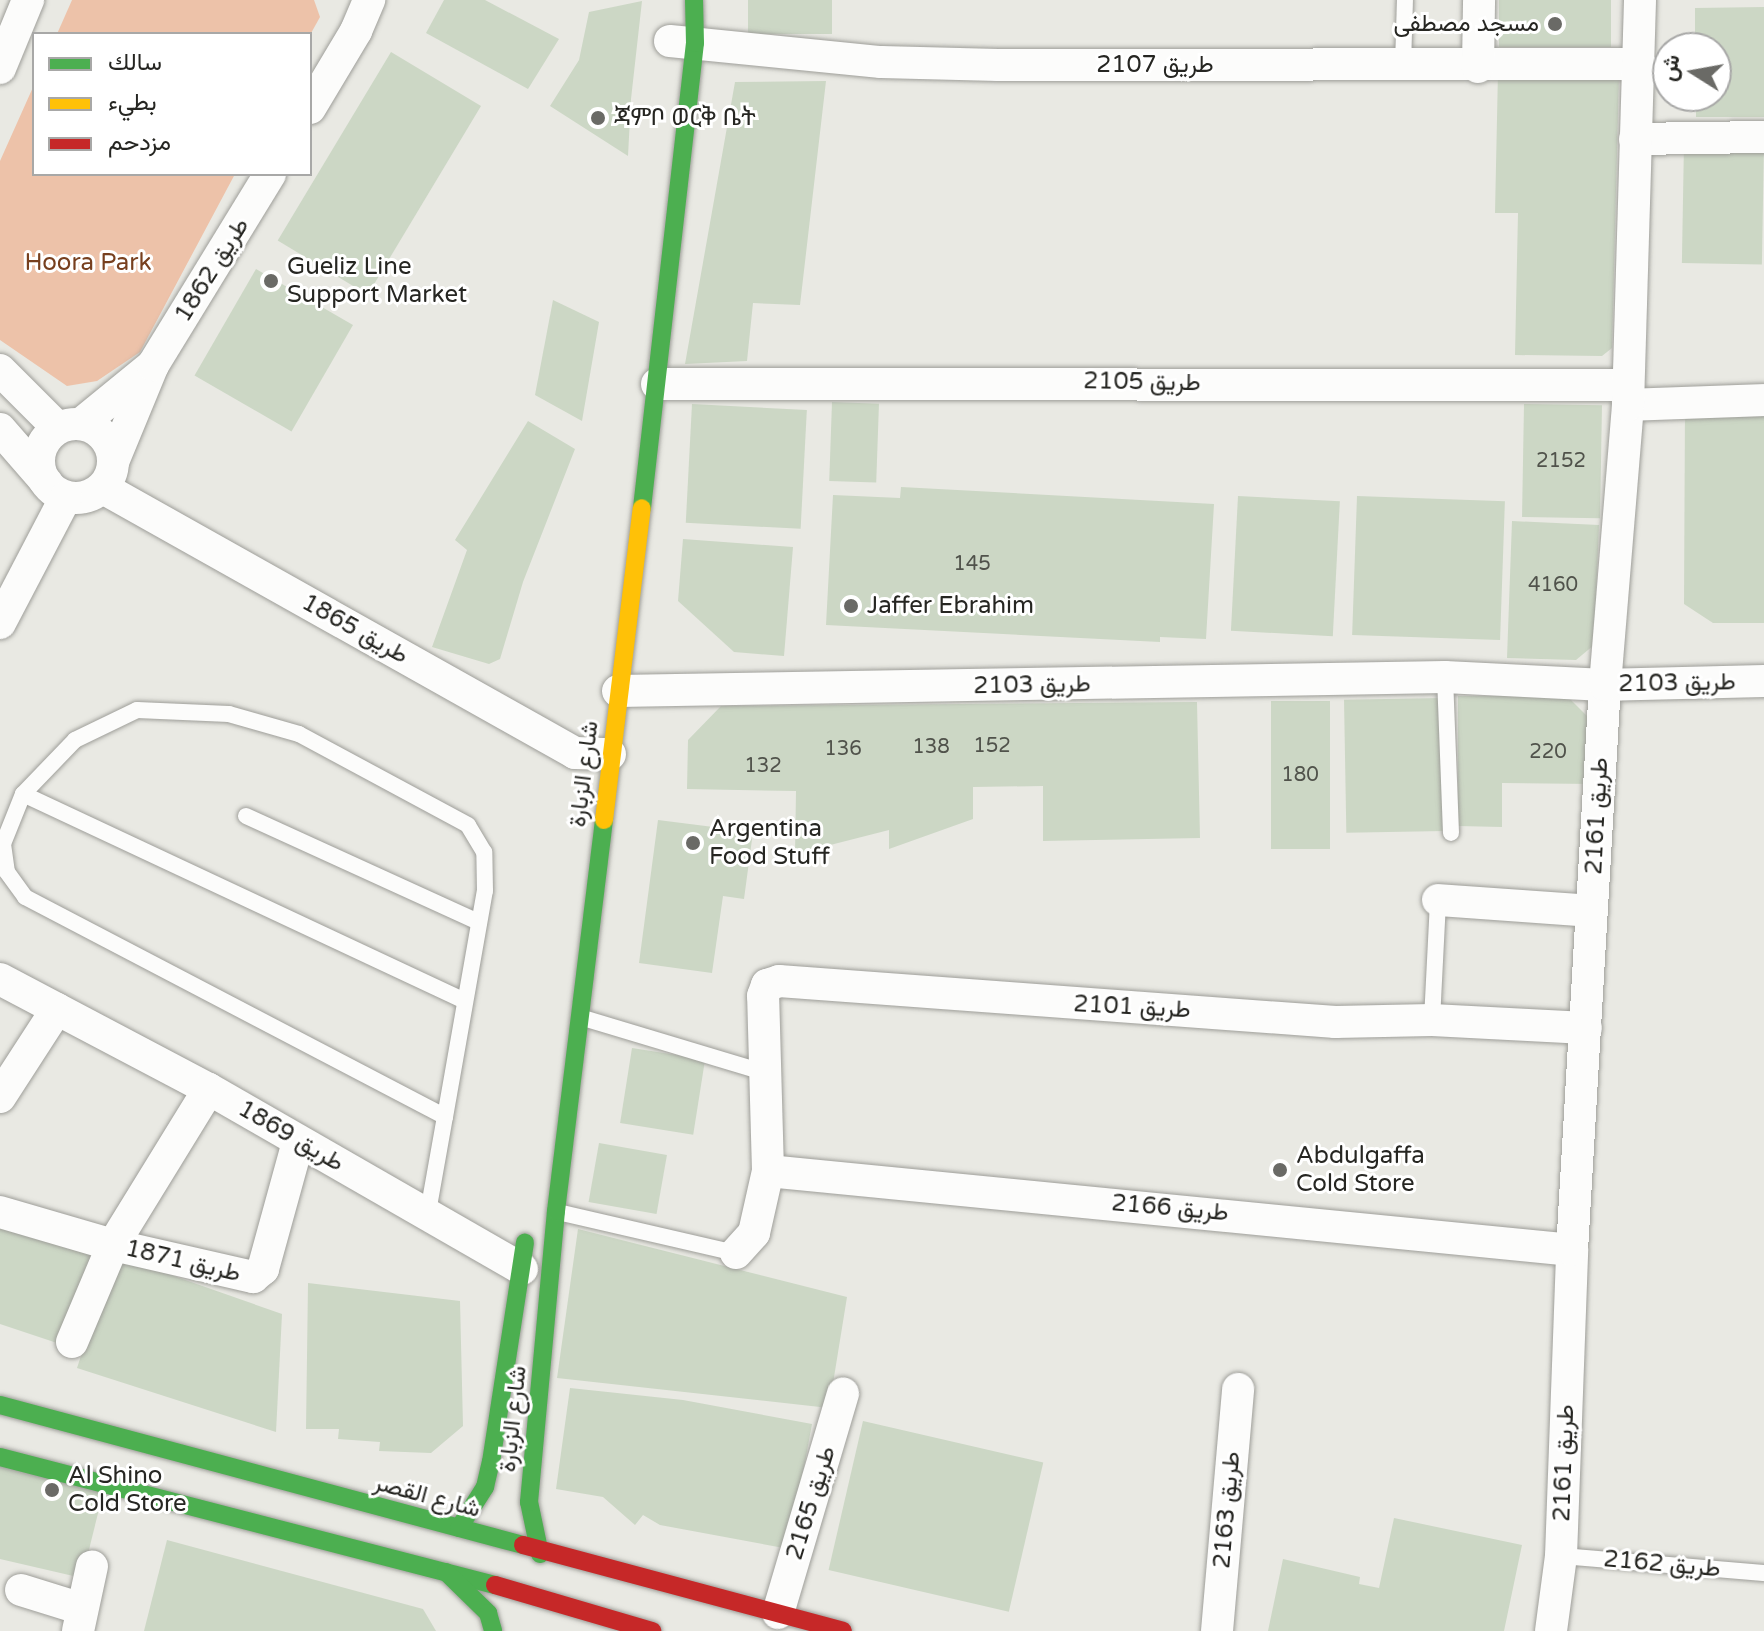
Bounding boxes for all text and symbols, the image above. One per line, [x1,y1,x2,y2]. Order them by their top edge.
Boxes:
place label: مسجد مصطفى [1393,10,1539,38]
marker: مسجد مصطفى [1546,15,1564,33]
legend [32,32,312,176]
north arrow [1652,32,1732,112]
text: سالك [108,48,162,77]
street label: طريق 2107 [1096,51,1214,79]
text: ش [1655,52,1686,83]
text: بطيء [108,88,157,117]
place label: ጃምቦ ወርቅ ቤት [614,104,756,132]
marker: ጃምቦ ወርቅ ቤት [589,109,607,127]
text: مزدحم [108,128,171,157]
street label: طريق 1862 [169,213,255,327]
park label: Hoora Park [24,249,152,277]
place label: Gueliz Line Support Market [287,253,467,309]
marker: Gueliz Line Support Market [262,272,280,290]
street label: طريق 2105 [1083,367,1201,397]
house number: 2152 [1536,449,1586,473]
house number: 145 [953,552,991,576]
house number: 4160 [1528,573,1578,597]
street label: طريق 1865 [297,588,413,670]
place label: Jaffer Ebrahim [867,592,1034,620]
marker: Jaffer Ebrahim [842,597,860,615]
street label: طريق 2103 [1618,668,1736,698]
street label: طريق 2103 [973,670,1091,700]
street label: شارع الزبارة [563,719,605,829]
house number: 152 [973,734,1011,758]
house number: 138 [912,735,950,759]
house number: 136 [824,737,862,761]
house number: 220 [1529,740,1567,764]
house number: 132 [744,754,782,778]
street label: طريق 2161 [1580,757,1614,875]
house number: 180 [1281,763,1319,787]
place label: Argentina Food Stuff [709,815,830,871]
marker: Argentina Food Stuff [684,834,702,852]
street label: طريق 2101 [1073,990,1191,1024]
street label: طريق 1869 [233,1094,349,1178]
place label: Abdulgaffa Cold Store [1296,1142,1425,1198]
marker: Abdulgaffa Cold Store [1271,1161,1289,1179]
street label: طريق 2166 [1110,1189,1230,1227]
street label: طريق 1871 [123,1234,243,1288]
street label: شارع الزبارة [493,1365,533,1473]
street label: طريق 2161 [1548,1404,1580,1522]
street label: طريق 2165 [780,1443,842,1563]
street label: طريق 2163 [1208,1450,1246,1570]
place label: Al Shino Cold Store [68,1462,187,1518]
street label: شارع القصر [371,1468,483,1524]
marker: Al Shino Cold Store [43,1481,61,1499]
street label: طريق 2162 [1602,1545,1722,1583]

